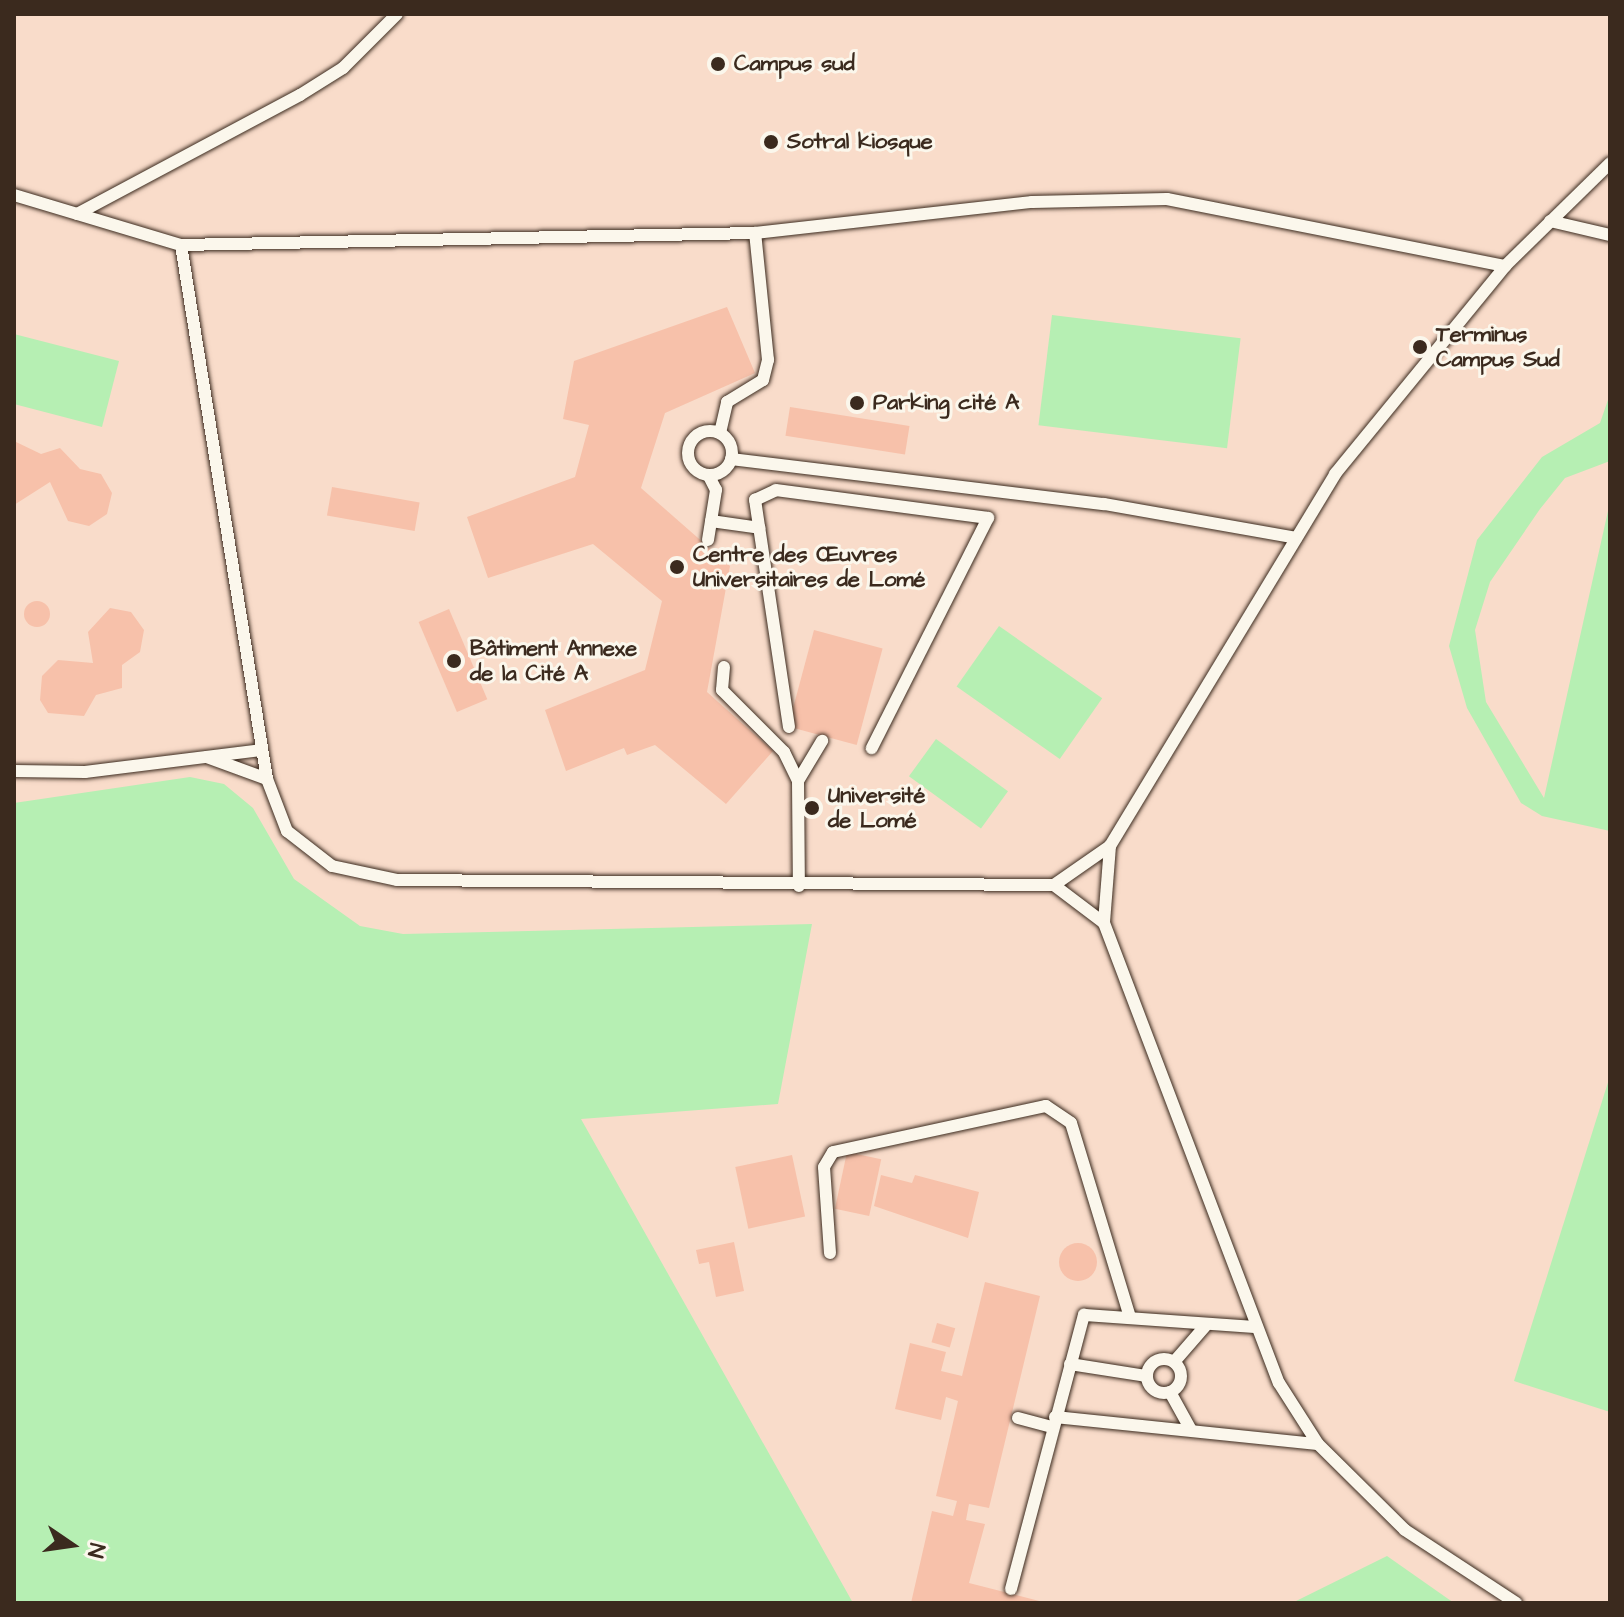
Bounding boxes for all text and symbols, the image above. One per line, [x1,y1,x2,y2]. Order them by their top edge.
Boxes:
place label: Campus sud [734,51,855,77]
marker: Campus sud [709,55,727,73]
place label: Sotral kiosque [787,129,933,155]
marker: Sotral kiosque [762,133,780,151]
place label: Terminus Campus Sud [1436,321,1560,372]
marker: Terminus Campus Sud [1411,338,1429,356]
place label: Parking cité A [873,390,1019,416]
marker: Parking cité A [848,394,866,412]
place label: Centre des Œuvres Universitaires de Lomé [693,541,925,592]
marker: Centre des Œuvres Universitaires de Lomé [668,558,686,576]
place label: Bâtiment Annexe de la Cité A [470,635,637,686]
marker: Bâtiment Annexe de la Cité A [445,652,463,670]
place label: Université de Lomé [828,782,925,834]
marker: Université de Lomé [803,799,821,817]
north arrow [32,1505,112,1585]
text: N [79,1540,113,1561]

